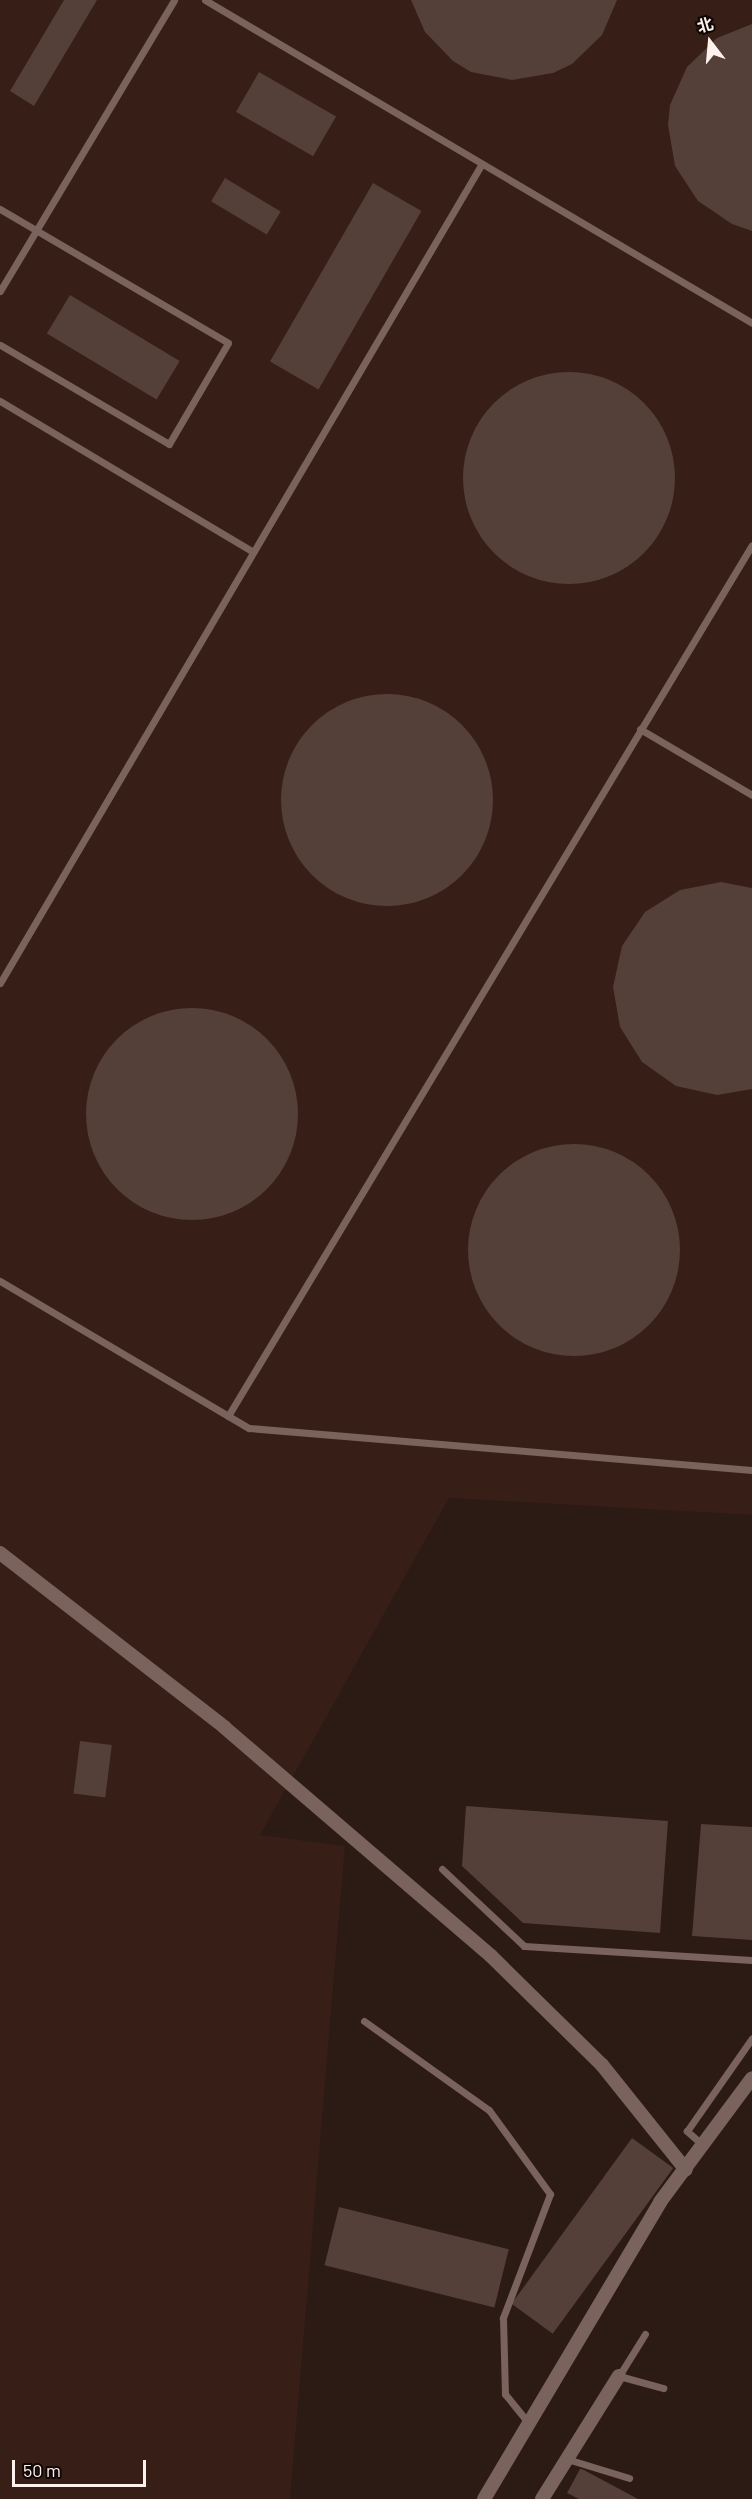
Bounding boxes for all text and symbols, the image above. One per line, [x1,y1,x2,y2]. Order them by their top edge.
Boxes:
north arrow [680,12,740,72]
text: 北 [695,13,715,36]
scale bar [15,2448,148,2486]
text: 50 m [23,2459,61,2481]

